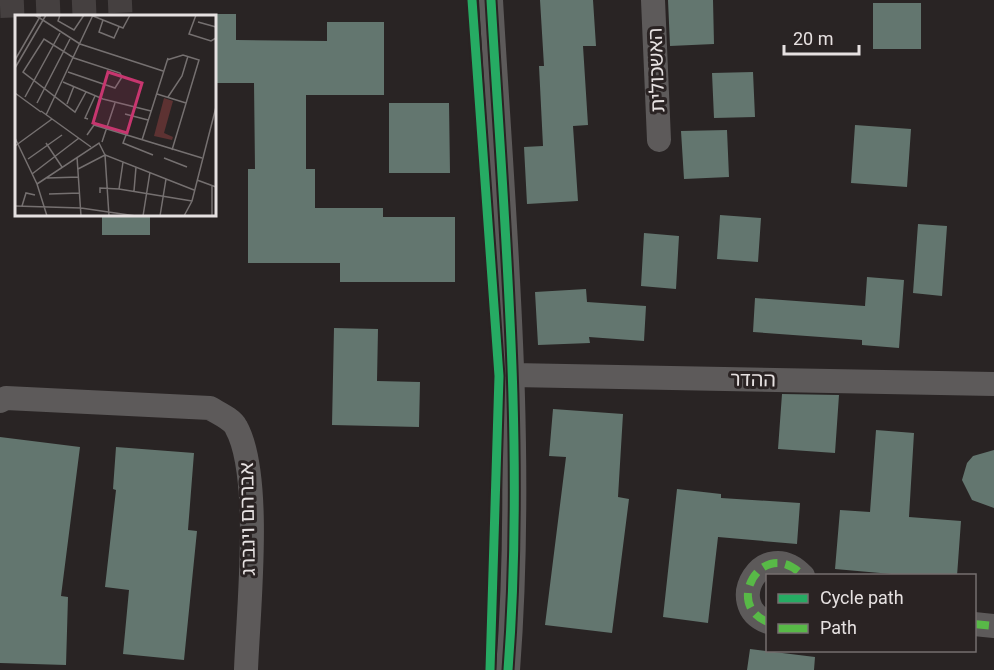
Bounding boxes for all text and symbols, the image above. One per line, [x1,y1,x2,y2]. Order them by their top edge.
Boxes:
inset map [15,15,216,216]
scale bar [784,18,859,56]
street label: האשכולית [643,27,669,113]
text: 20 m [793,28,833,49]
street label: ההדר [730,367,776,391]
street label: אברהם וינברג [234,462,260,576]
legend [766,574,976,652]
text: Cycle path [820,587,904,608]
text: Path [820,617,857,638]

